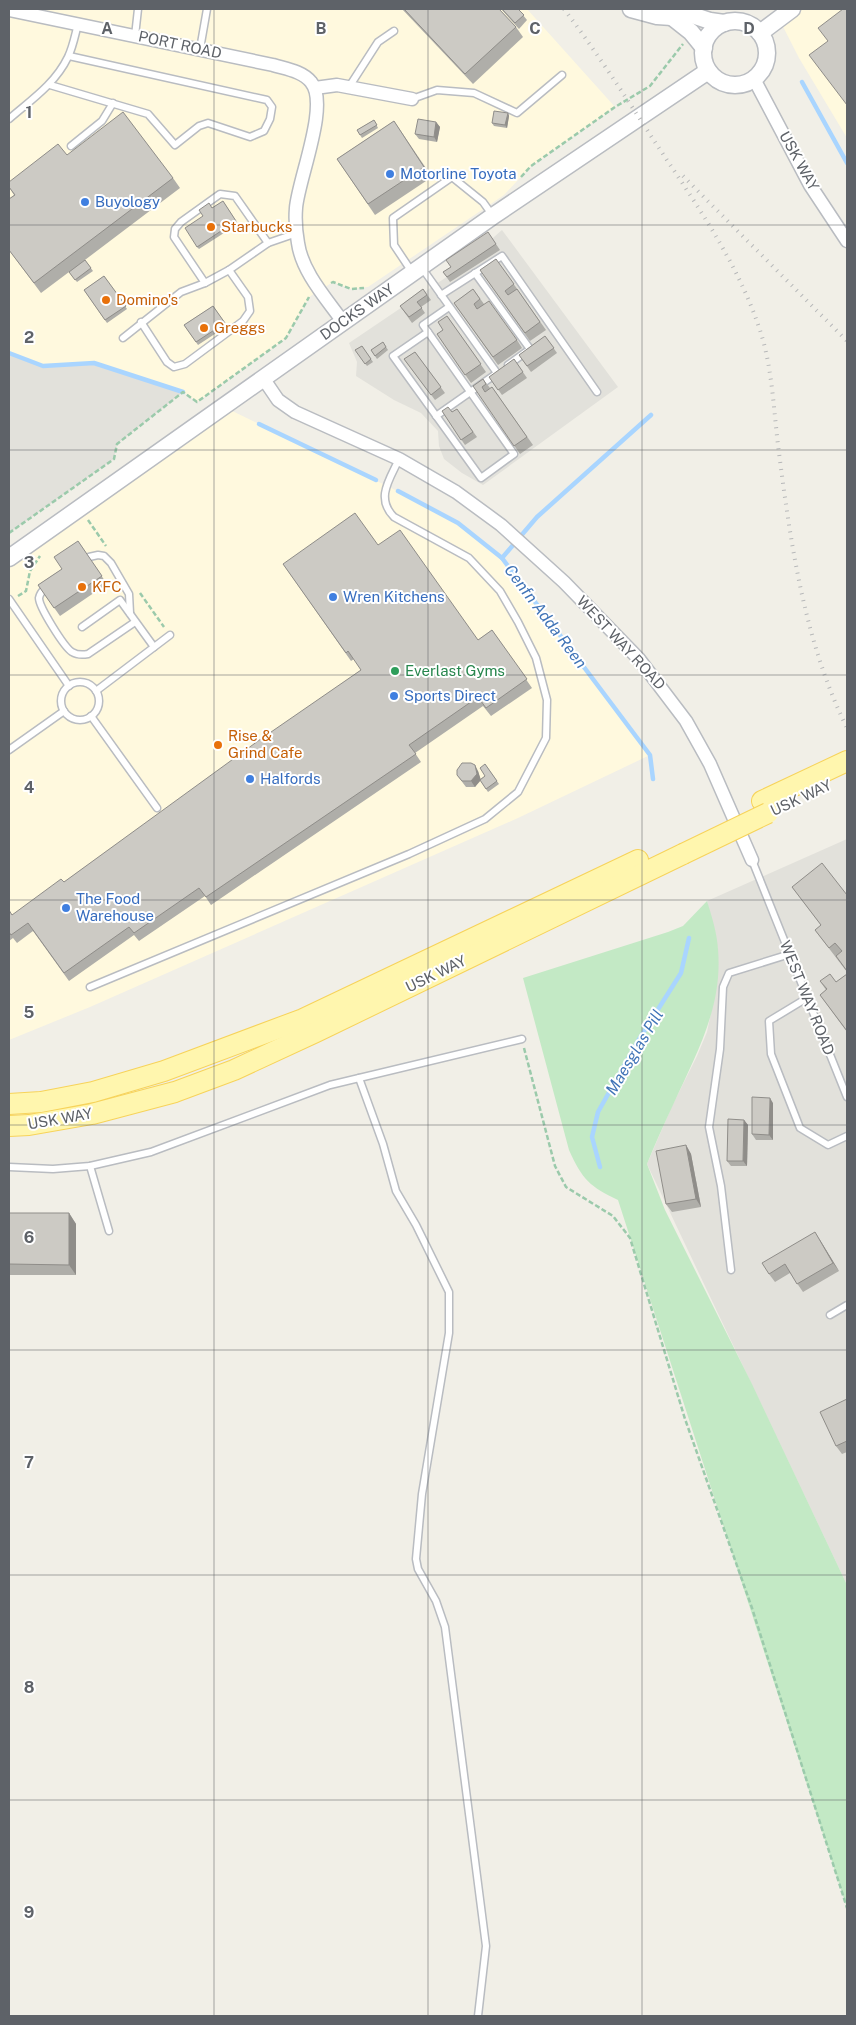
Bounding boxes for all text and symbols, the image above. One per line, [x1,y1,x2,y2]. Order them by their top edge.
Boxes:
text: A [101,19,113,38]
text: B [316,19,327,38]
text: C [529,19,541,38]
text: D [743,19,755,38]
street label: PORT ROAD [137,27,223,62]
text: 1 [26,103,32,122]
street label: USK WAY [776,128,823,193]
place label: Motorline Toyota [400,165,517,182]
marker: Motorline Toyota [384,168,396,180]
place label: Buyology [95,193,160,210]
marker: Buyology [79,196,91,208]
place label: Starbucks [221,218,292,235]
marker: Starbucks [205,221,217,233]
street label: DOCKS WAY [317,280,397,343]
place label: Domino's [116,291,178,308]
marker: Domino's [100,294,112,306]
place label: Greggs [214,319,265,336]
marker: Greggs [198,322,210,334]
text: 2 [24,328,34,347]
text: 3 [24,553,34,572]
water label: Cenfn Adda Reen [500,561,591,672]
place label: KFC [92,578,121,595]
marker: KFC [76,581,88,593]
place label: Wren Kitchens [343,588,445,605]
marker: Wren Kitchens [327,591,339,603]
street label: WEST WAY ROAD [574,592,669,693]
place label: Everlast Gyms [405,662,505,679]
marker: Everlast Gyms [389,665,401,677]
place label: Sports Direct [404,687,496,704]
marker: Sports Direct [388,690,400,702]
place label: Rise & Grind Cafe [228,727,303,761]
marker: Rise & Grind Cafe [212,739,224,751]
place label: Halfords [260,770,321,787]
marker: Halfords [244,773,256,785]
street label: USK WAY [768,776,834,819]
text: 4 [24,778,35,797]
place label: The Food Warehouse [76,890,154,924]
marker: The Food Warehouse [60,902,72,914]
street label: WEST WAY ROAD [777,938,838,1058]
street label: USK WAY [403,952,469,995]
text: 5 [24,1003,35,1022]
water label: Maesglas Pill [602,1006,667,1098]
street label: USK WAY [26,1104,94,1133]
text: 6 [24,1228,34,1247]
text: 7 [24,1453,34,1472]
text: 8 [24,1678,35,1697]
text: 9 [24,1903,34,1922]

